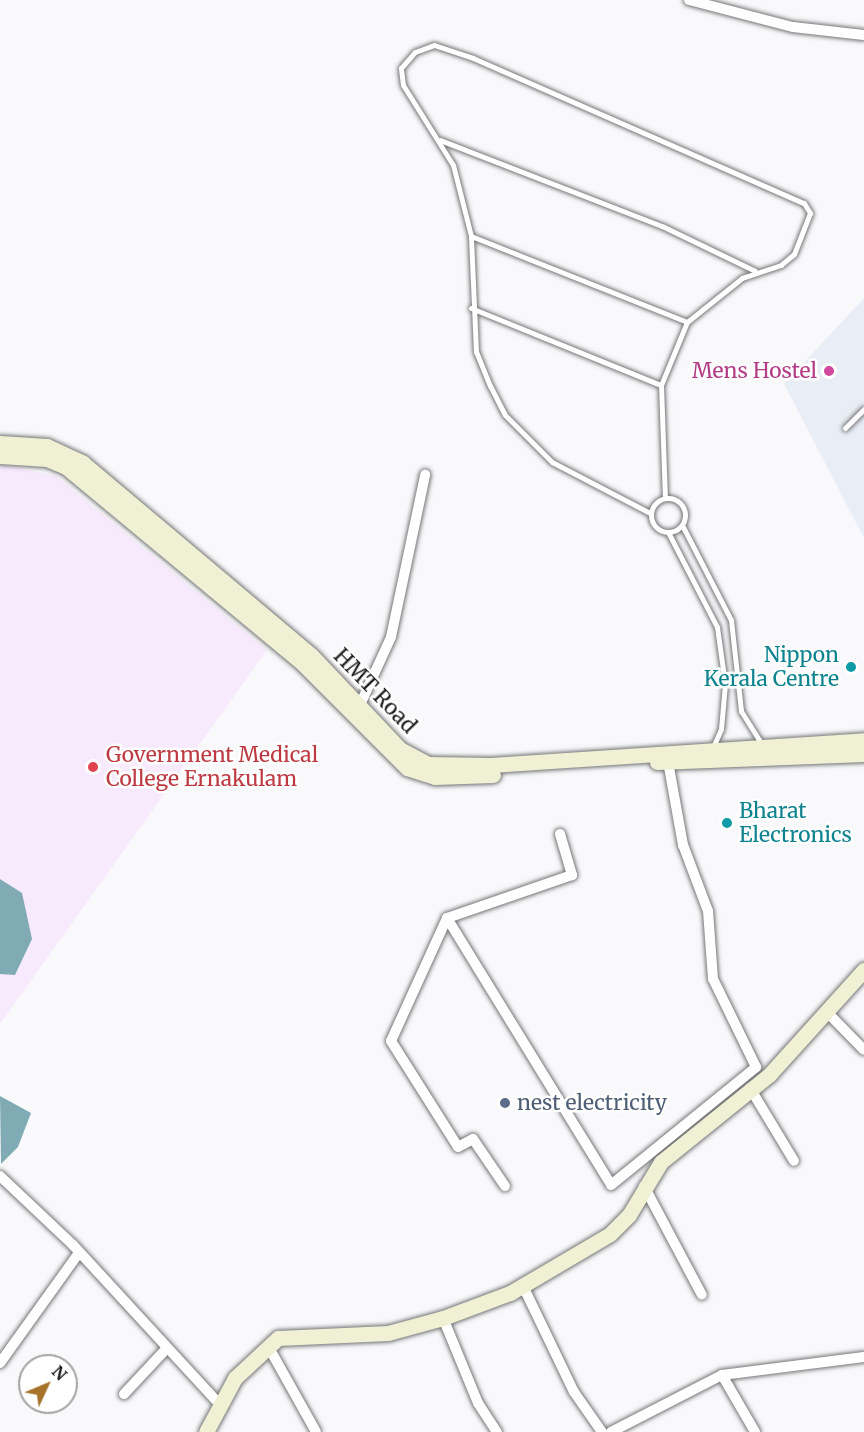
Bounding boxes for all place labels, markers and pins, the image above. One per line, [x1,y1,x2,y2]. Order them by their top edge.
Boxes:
place label: Mens Hostel [692,358,817,384]
marker: Mens Hostel [822,364,836,378]
place label: Nippon Kerala Centre [704,642,839,692]
marker: Nippon Kerala Centre [844,660,858,674]
place label: Government Medical College Ernakulam [106,742,318,792]
marker: Government Medical College Ernakulam [84,758,102,776]
place label: Bharat Electronics [739,798,852,848]
marker: Bharat Electronics [720,816,734,830]
place label: nest electricity [517,1090,667,1116]
marker: nest electricity [498,1096,512,1110]

